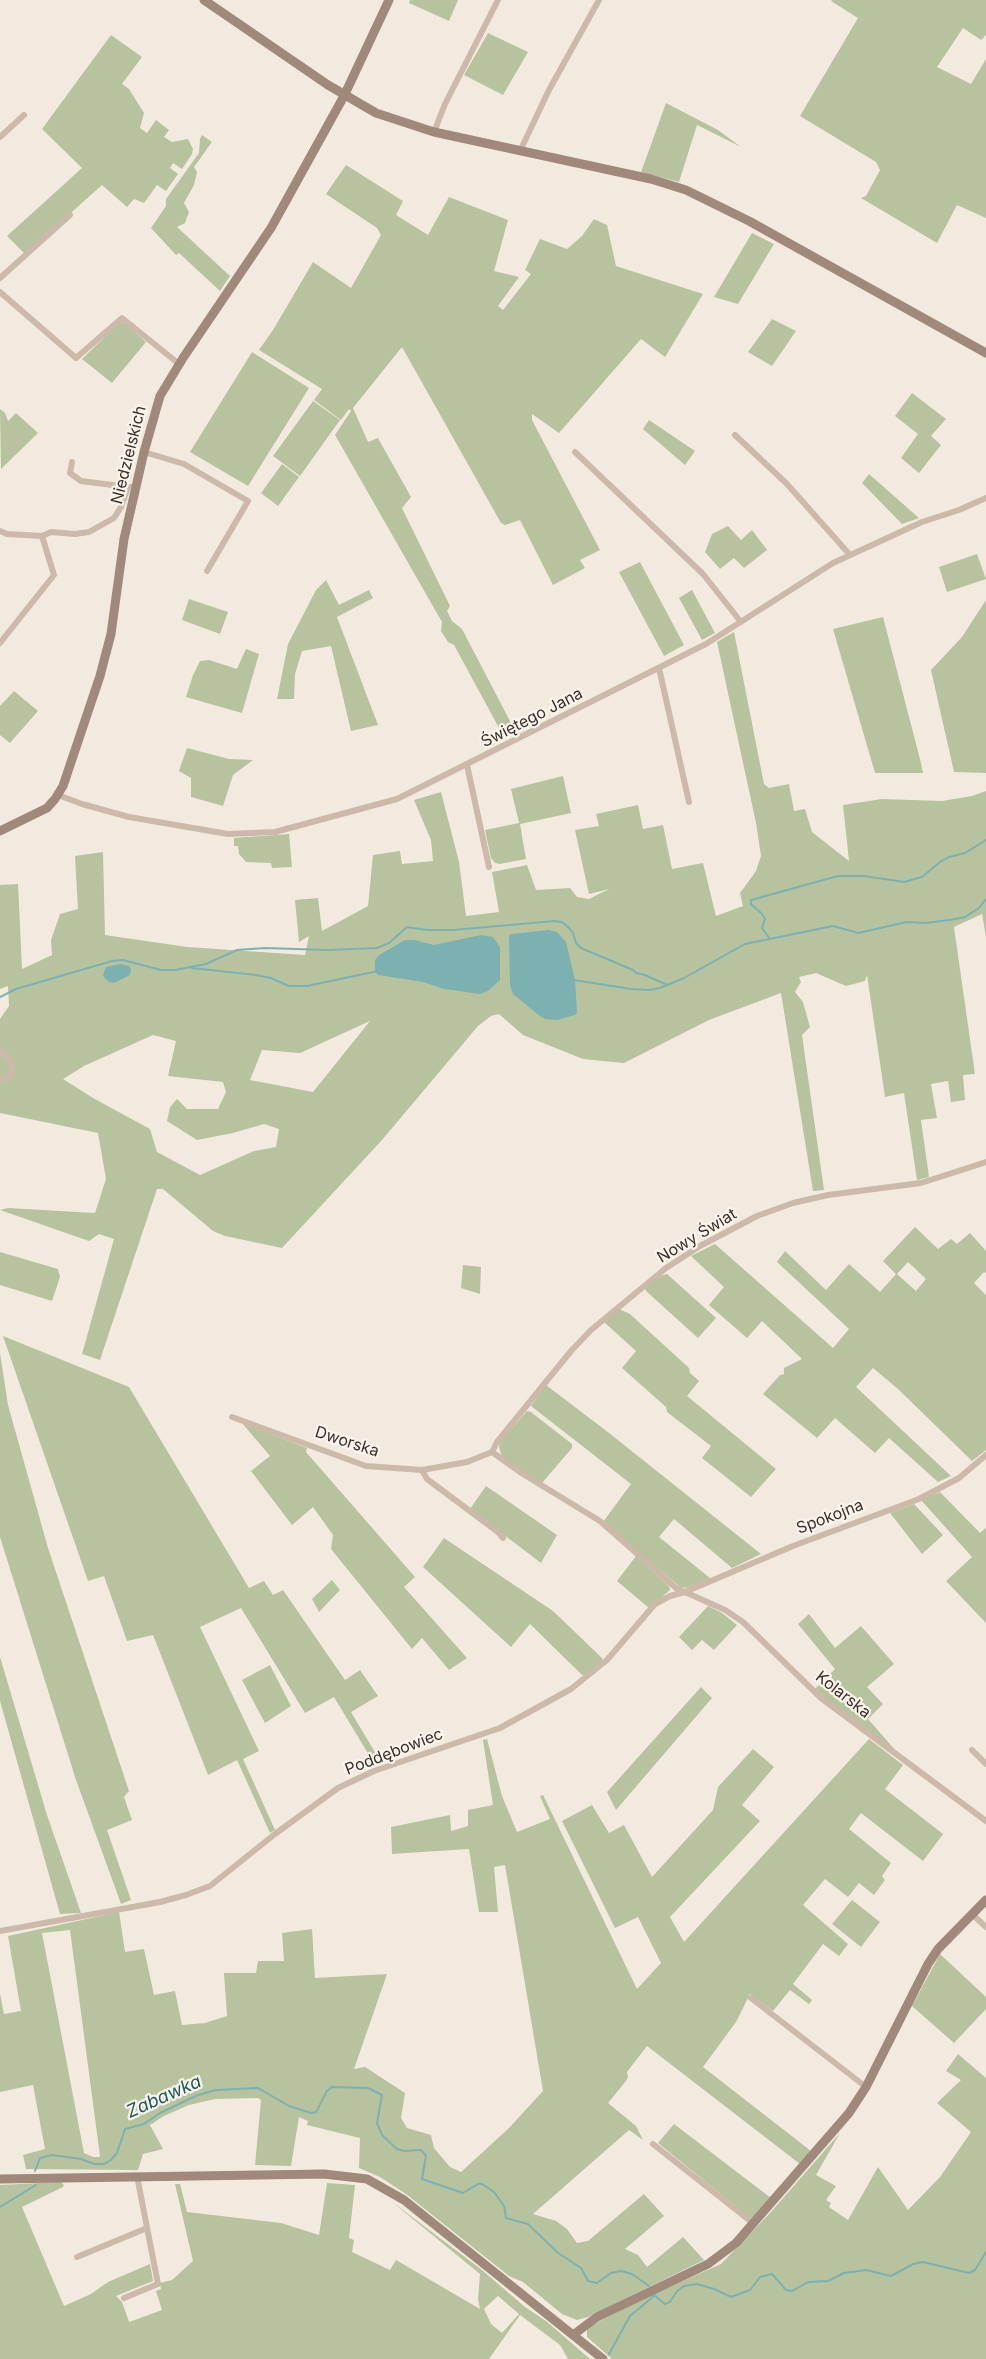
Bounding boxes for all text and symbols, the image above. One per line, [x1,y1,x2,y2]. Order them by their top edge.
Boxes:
street label: Niedzielskich [108,404,150,506]
street label: Świętego Jana [478,684,586,752]
street label: Nowy Świat [654,1205,740,1267]
street label: Dworska [313,1423,381,1461]
street label: Spokojna [794,1495,866,1539]
street label: Kolarska [812,1667,874,1723]
street label: Poddębowiec [342,1725,446,1779]
water label: Zabawka [123,2071,205,2123]

